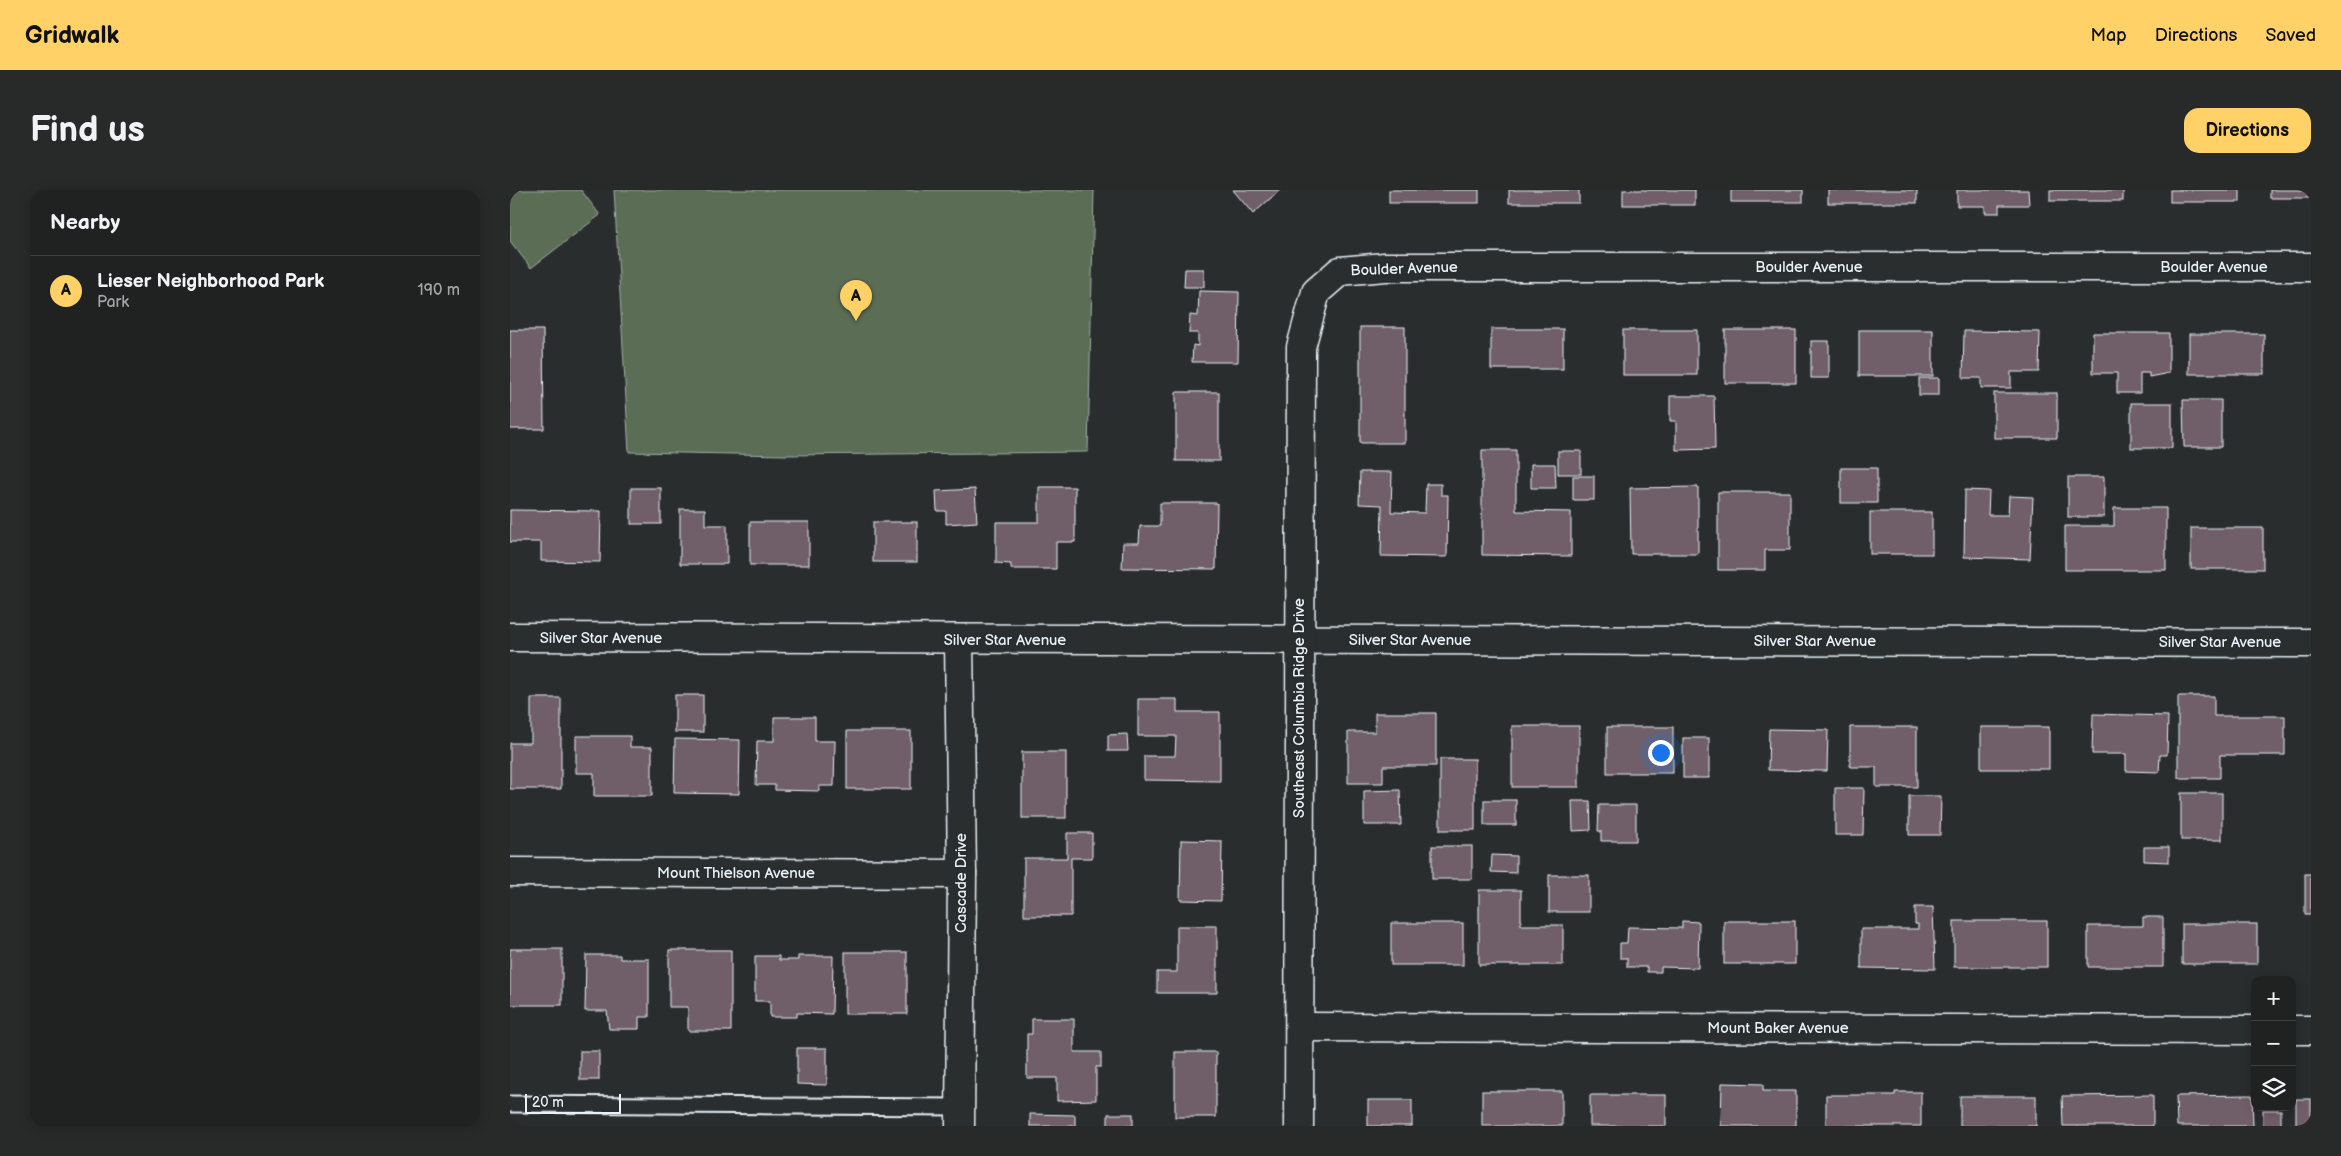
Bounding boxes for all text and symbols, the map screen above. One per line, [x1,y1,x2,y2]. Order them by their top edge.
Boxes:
text: Gridwalk [25,21,119,50]
text: Map [2091,25,2127,46]
text: Directions [2155,25,2237,46]
text: Saved [2265,25,2316,46]
button: Directions [2184,108,2311,153]
text: Find us [30,109,145,152]
text: Nearby [50,210,120,235]
street label: Boulder Avenue [1350,258,1458,280]
street label: Boulder Avenue [1755,258,1863,277]
street label: Boulder Avenue [2160,258,2268,277]
text: Lieser Neighborhood Park [97,270,324,293]
pin: A [840,280,872,321]
text: A [61,281,71,300]
text: 190 m [418,281,460,300]
text: Park [97,293,129,312]
street label: Southeast Columbia Ridge Drive [1290,598,1309,818]
street label: Silver Star Avenue [540,629,662,648]
street label: Silver Star Avenue [944,631,1066,650]
street label: Silver Star Avenue [1349,631,1471,650]
street label: Silver Star Avenue [1754,632,1876,651]
street label: Silver Star Avenue [2159,633,2281,652]
your location [1648,740,1674,766]
street label: Cascade Drive [952,833,971,933]
street label: Mount Thielson Avenue [657,864,815,883]
map controls [2251,976,2296,1111]
button: + [2251,976,2296,1021]
street label: Mount Baker Avenue [1707,1019,1849,1038]
button: − [2251,1021,2296,1066]
button: layers [2251,1066,2296,1111]
scale bar [525,1091,621,1114]
text: 20 m [532,1094,564,1111]

